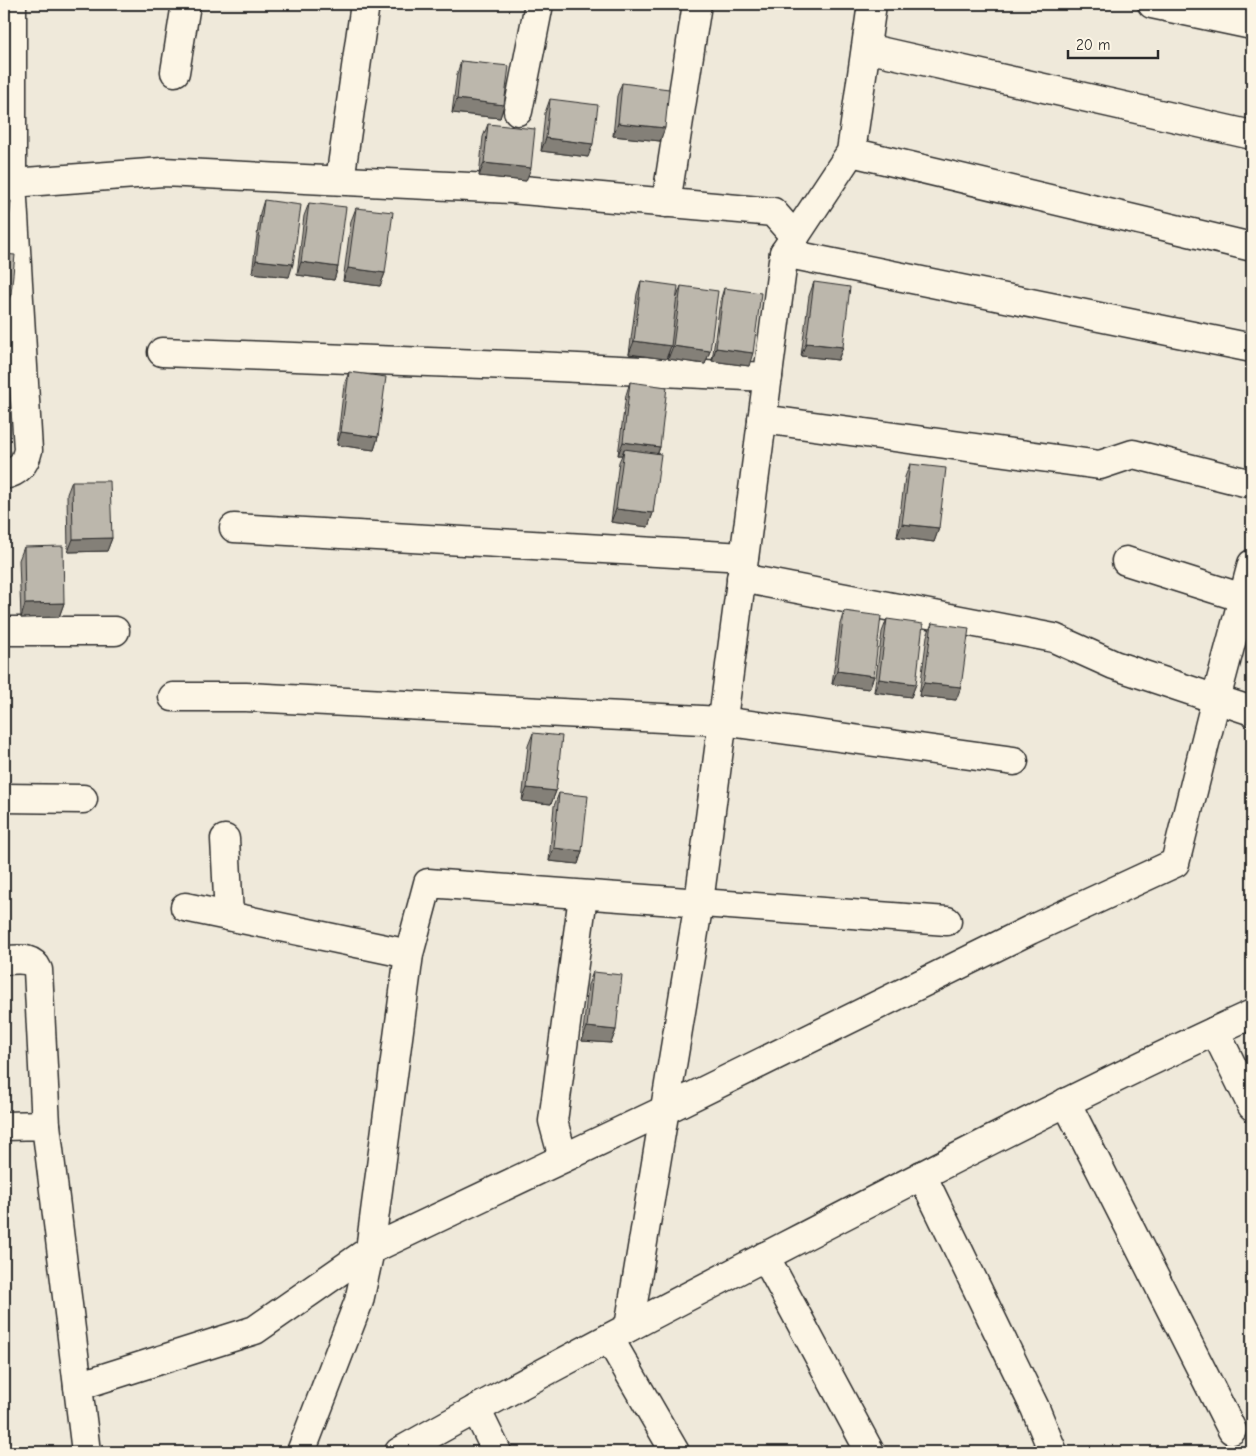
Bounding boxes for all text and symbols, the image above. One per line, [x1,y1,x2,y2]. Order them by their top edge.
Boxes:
scale bar [1068,28,1158,60]
text: 20 m [1076,36,1110,54]

